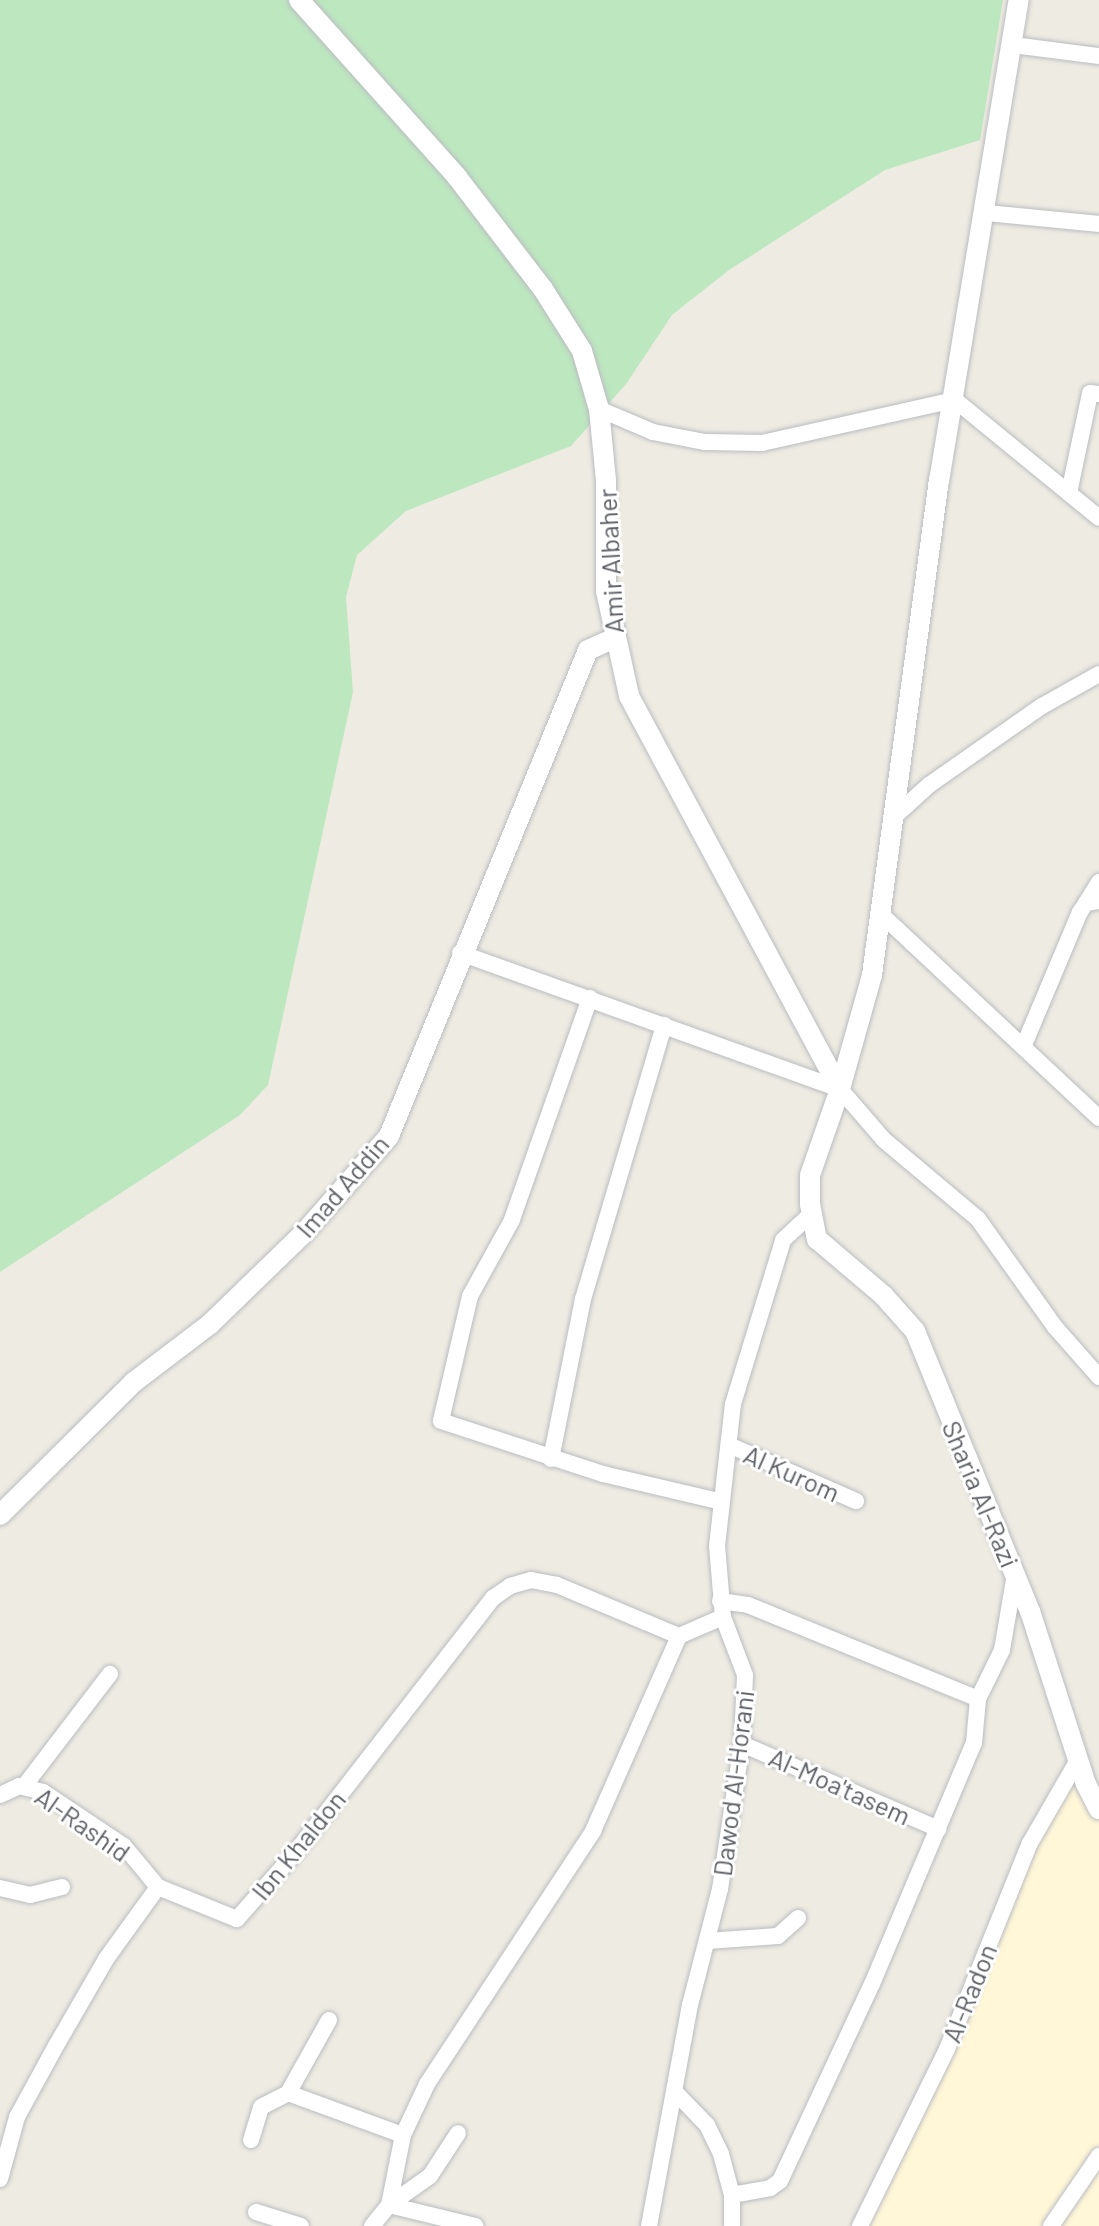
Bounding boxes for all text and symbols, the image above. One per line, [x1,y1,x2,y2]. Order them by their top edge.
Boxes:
street label: Amir Albaher [591,488,629,634]
street label: Imad Addin [289,1128,395,1244]
street label: Sharia Al-Razi [936,1416,1026,1572]
street label: Al Kurom [739,1438,845,1508]
street label: Dawod Al-Horani [706,1688,760,1878]
street label: Al-Moa'tasem [765,1741,915,1831]
street label: Al-Rashid [30,1780,136,1868]
street label: Ibn Khaldon [244,1784,352,1906]
street label: Al-Radon [935,1939,1003,2047]

